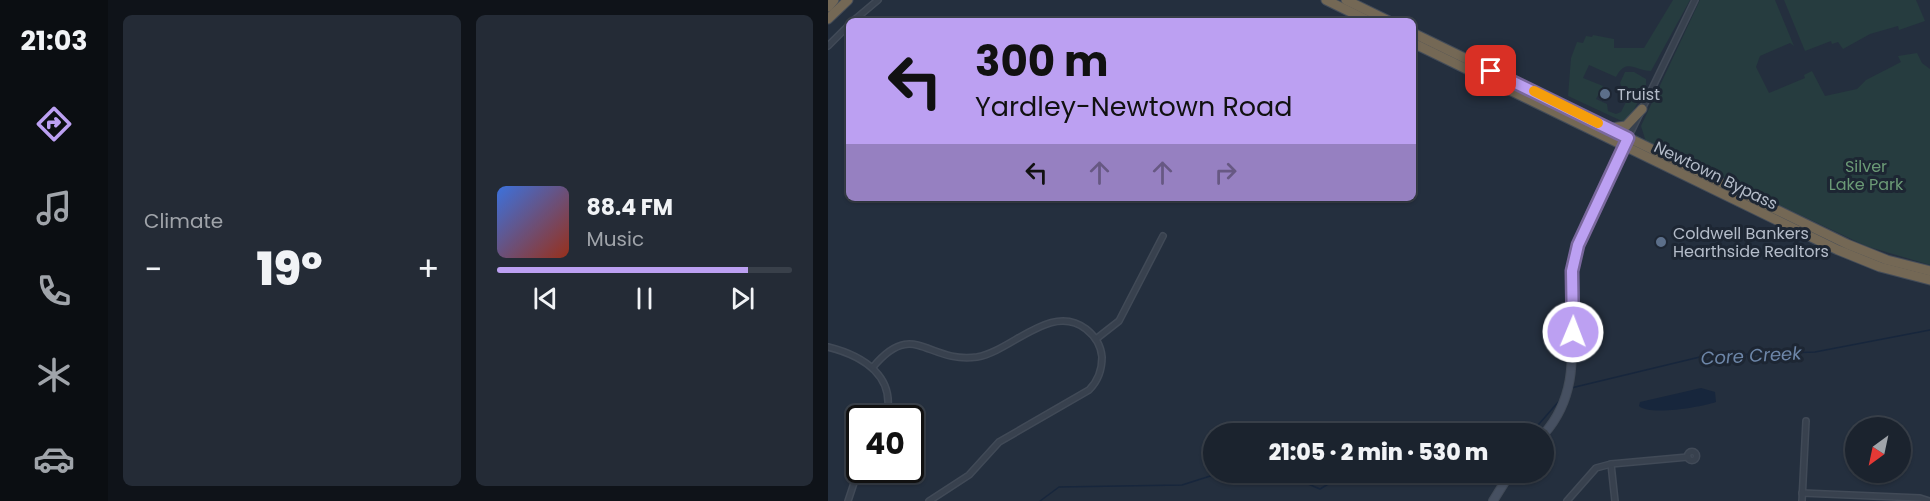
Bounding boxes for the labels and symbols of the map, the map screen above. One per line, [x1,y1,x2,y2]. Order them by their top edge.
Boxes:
pin [1465,45,1516,96]
place label: Truist [1617,83,1660,106]
marker: Truist [1598,87,1612,101]
street label: Newtown Bypass [1650,135,1782,215]
park label: Silver Lake Park [1829,155,1904,196]
place label: Coldwell Bankers Hearthside Realtors [1673,222,1829,263]
marker: Coldwell Bankers Hearthside Realtors [1654,235,1668,249]
position arrow [1541,300,1605,364]
water label: Core Creek [1700,340,1803,371]
speed limit sign: 40 [846,405,924,483]
north arrow [1845,417,1911,483]

